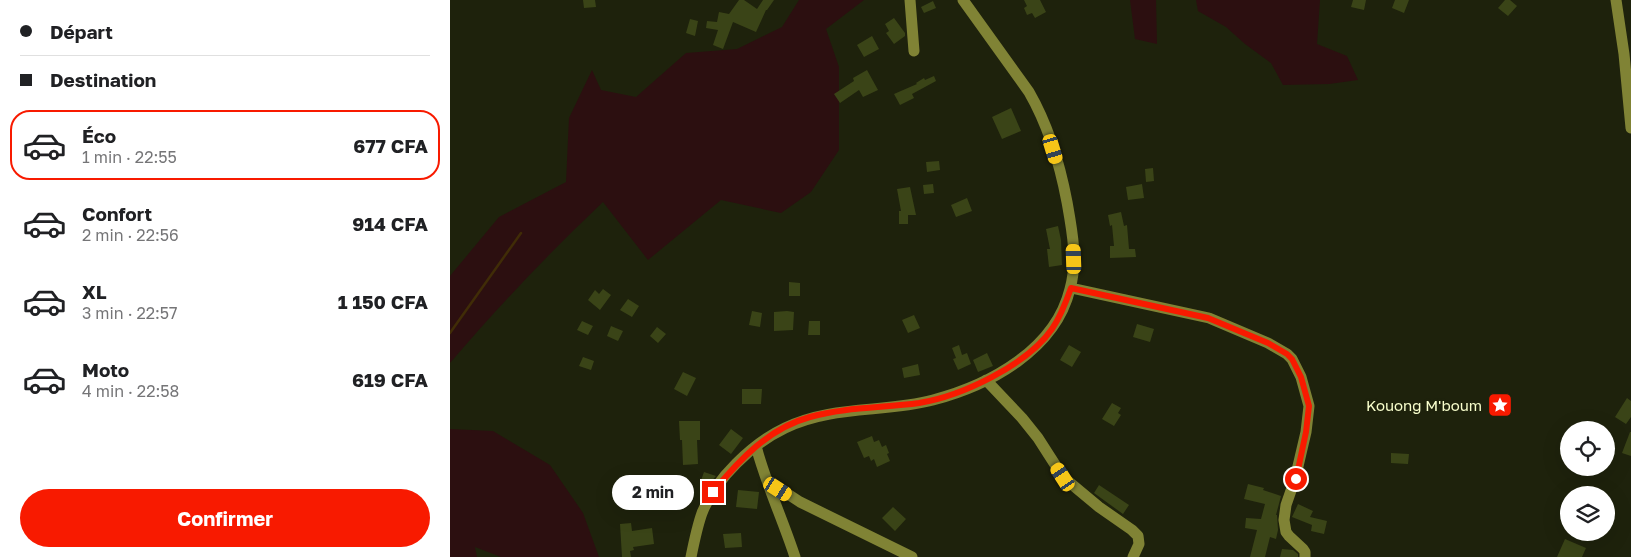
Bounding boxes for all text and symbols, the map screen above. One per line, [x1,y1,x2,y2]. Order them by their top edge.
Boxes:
text: Départ [50,20,113,43]
text: Destination [50,68,156,91]
icon: car [22,123,67,168]
text: Éco [82,124,116,147]
car [1041,132,1064,166]
text: 677 CFA [353,134,428,157]
text: 1 min · 22:55 [82,147,177,167]
icon: car [22,201,67,246]
text: Confort [82,202,152,225]
text: 914 CFA [352,212,428,235]
text: 2 min · 22:56 [82,225,179,245]
car [1065,244,1082,274]
icon: car [22,279,67,324]
text: XL [82,280,107,303]
text: 1 150 CFA [338,290,428,313]
text: 3 min · 22:57 [82,303,178,323]
icon: car [22,357,67,402]
text: Moto [82,358,129,381]
text: 619 CFA [352,368,428,391]
text: 4 min · 22:58 [82,381,179,401]
place icon: Kouong M'boum [1487,392,1513,418]
place label: Kouong M'boum [1366,396,1482,414]
map controls [1560,421,1615,541]
button: locate [1560,421,1615,476]
car [1048,460,1077,494]
route start [1285,468,1307,490]
callout: 2 min [613,474,696,510]
car [761,475,794,503]
route end [702,481,724,503]
text: 2 min [632,482,674,502]
button: layers [1560,486,1615,541]
button: Confirmer [20,489,430,547]

